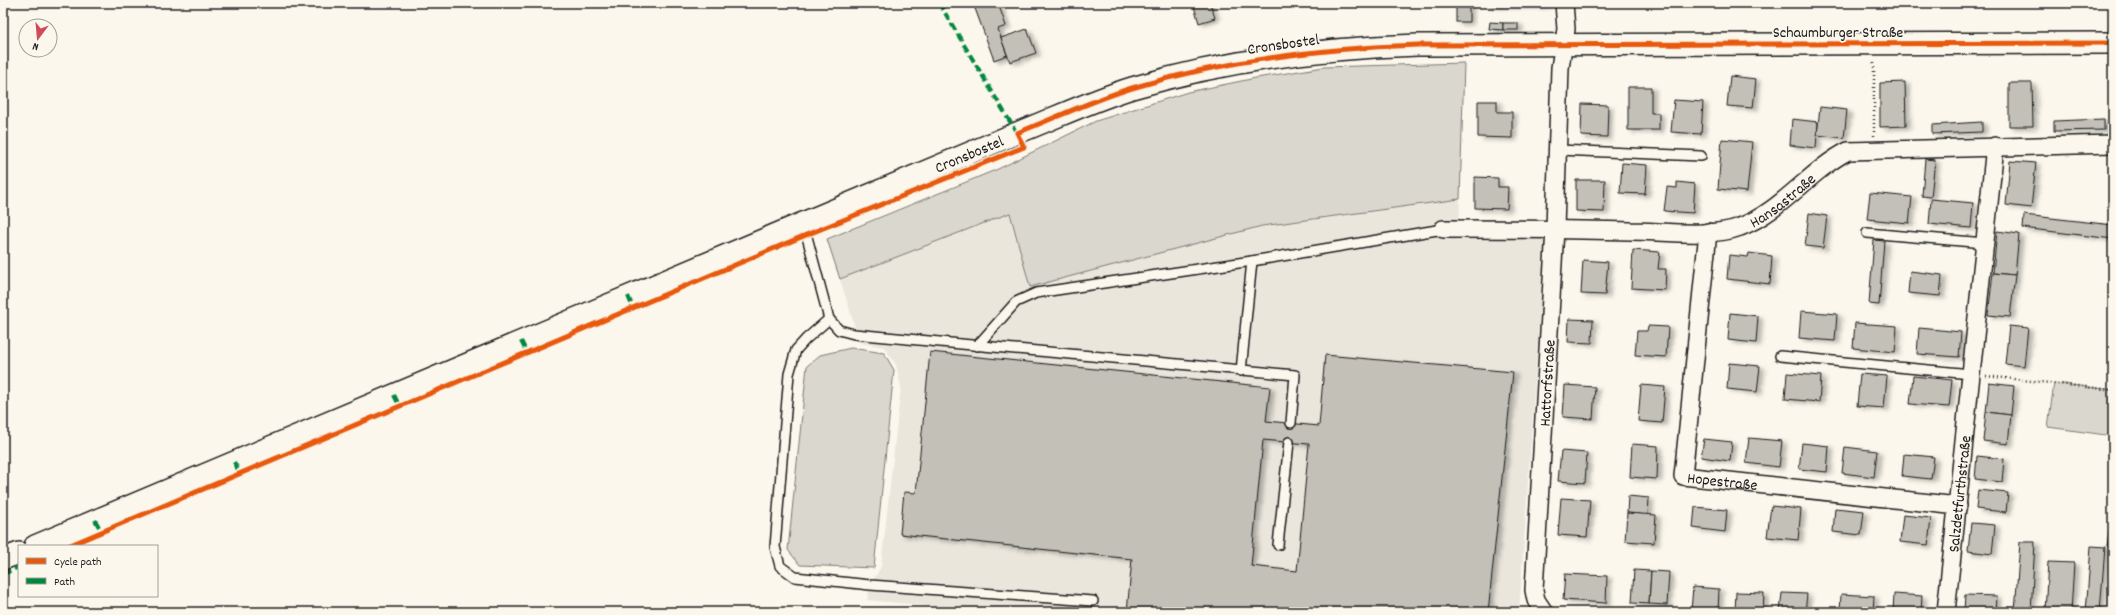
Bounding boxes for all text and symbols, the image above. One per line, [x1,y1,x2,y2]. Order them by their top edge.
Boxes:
north arrow [18,18,58,58]
street label: Schaumburger Straße [1773,22,1903,45]
street label: Cronsbostel [1246,29,1321,62]
text: N [30,37,41,54]
street label: Cronsbostel [932,131,1008,180]
street label: Hansastraße [1746,169,1822,235]
street label: Hattorfstraße [1535,339,1563,427]
street label: Salzdetfurthstraße [1943,434,1979,554]
street label: Hopestraße [1686,468,1759,498]
legend [18,545,158,597]
text: Cycle path [54,554,102,571]
text: Path [54,574,75,591]

